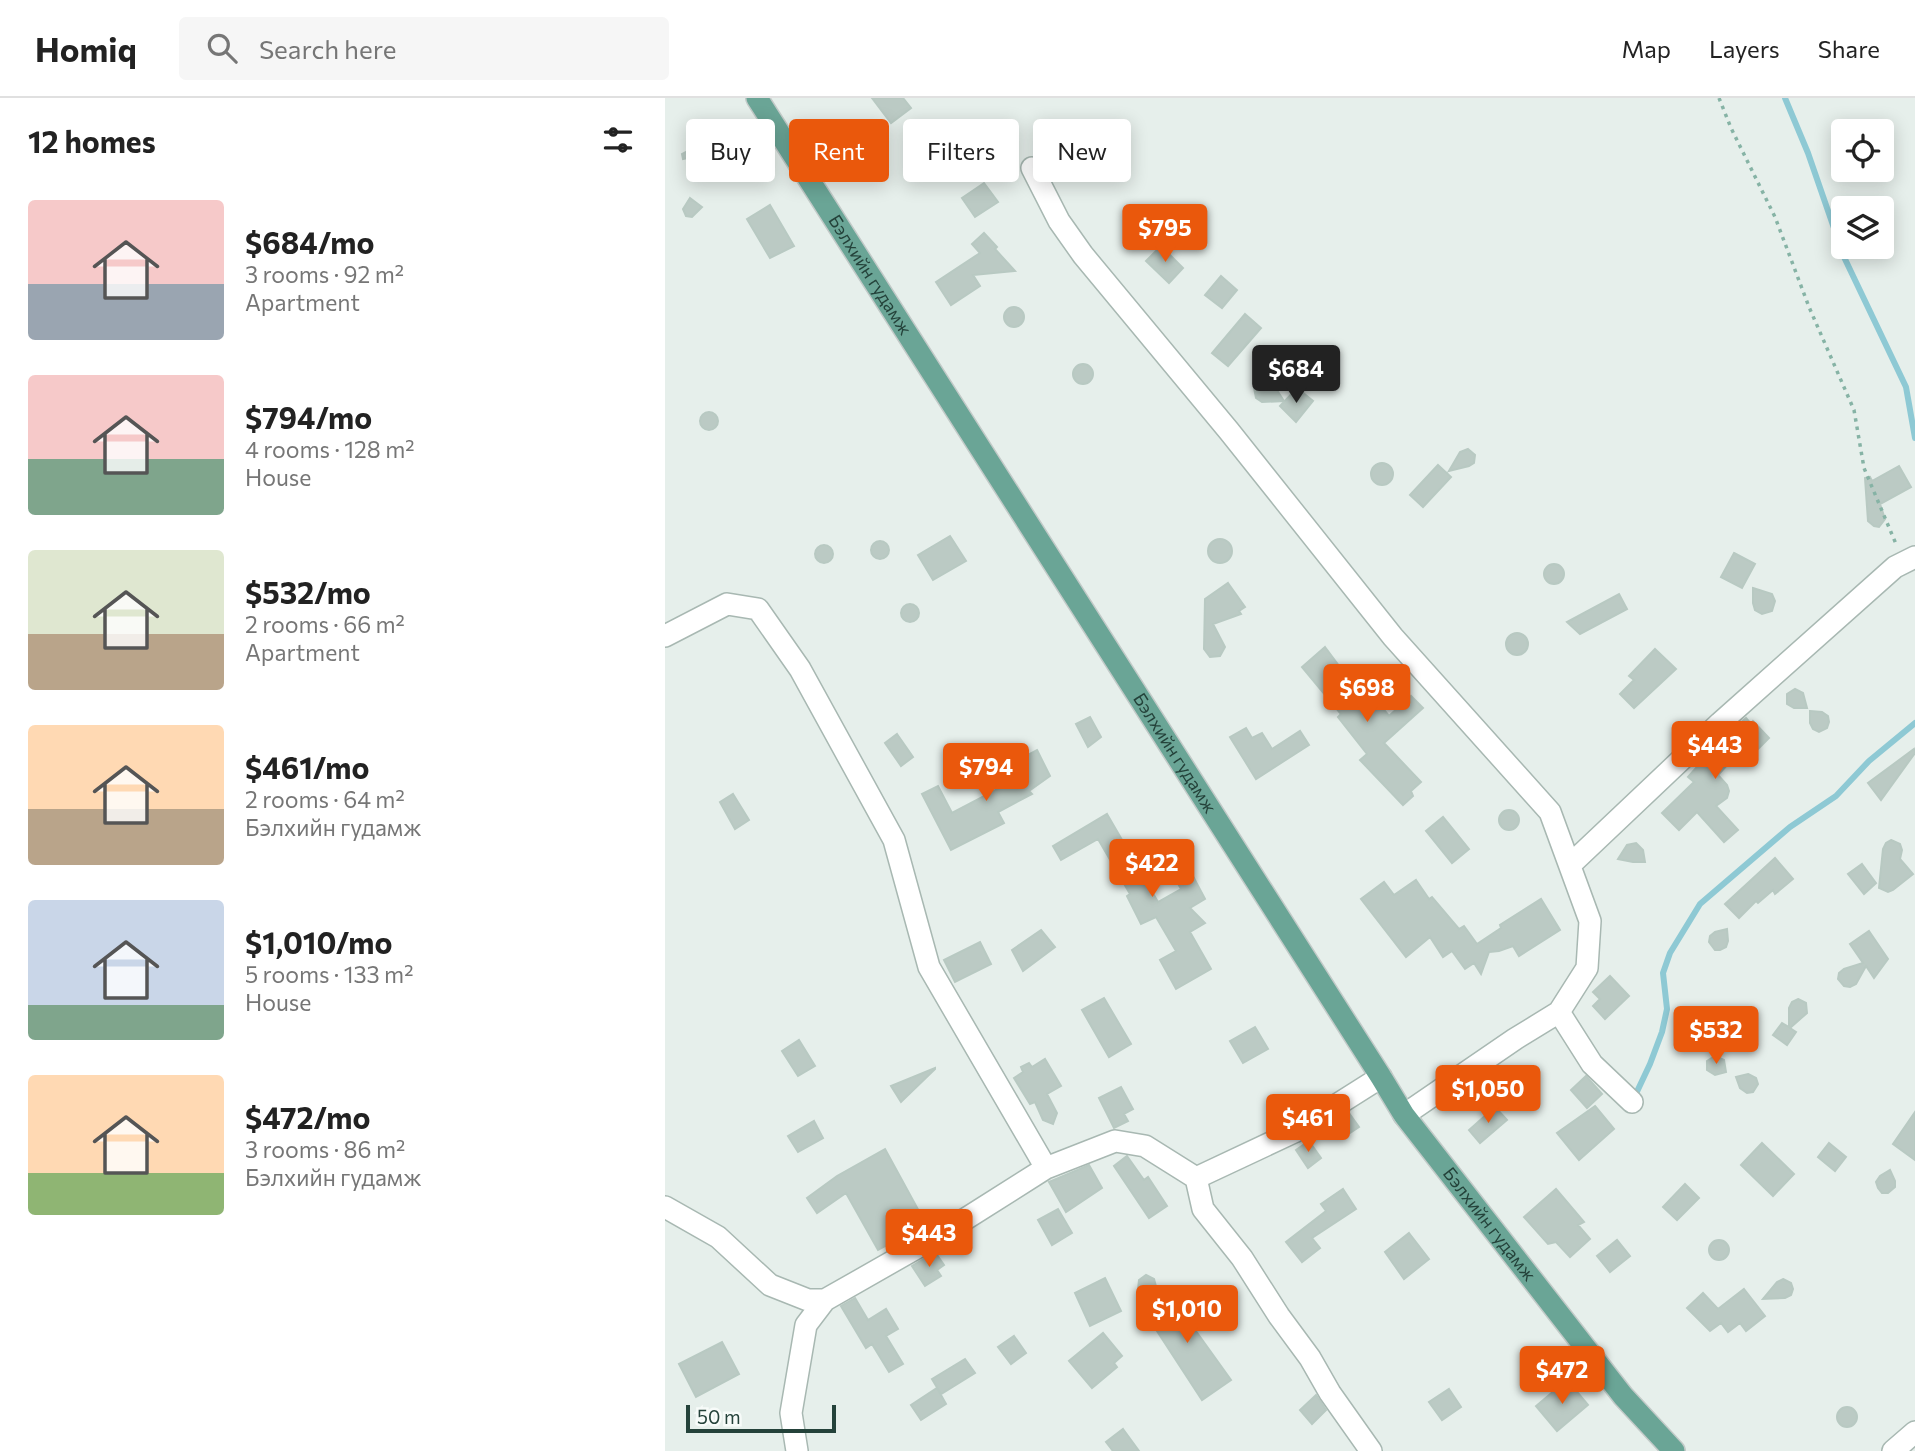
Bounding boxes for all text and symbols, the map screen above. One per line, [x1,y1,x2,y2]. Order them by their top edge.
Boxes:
search box [179,17,669,80]
text: Homiq [35,28,137,69]
icon: search [203,29,241,67]
text: Search here [259,33,396,64]
text: Map [1622,34,1671,63]
text: Layers [1709,34,1780,63]
text: Share [1818,34,1880,63]
chip: Buy [686,119,775,182]
chip: Rent [789,119,889,182]
chip: Filters [903,119,1019,182]
chip: New [1033,119,1131,182]
map controls [1831,119,1894,259]
button: locate [1831,119,1894,182]
icon: filters [599,121,637,159]
text: 12 homes [28,122,156,159]
button: layers [1831,196,1894,259]
pin: $795 [1124,204,1206,264]
street label: Бэлхийн гудамж [824,210,917,339]
text: $795 [1138,213,1192,241]
text: $684/mo [245,223,374,260]
icon: home [84,228,168,312]
text: 3 rooms · 92 m² [245,260,404,288]
text: Apartment [245,288,360,316]
pin: $684 [1255,345,1337,405]
text: $684 [1268,354,1324,382]
text: $794/mo [245,398,372,435]
icon: home [84,403,168,487]
text: 4 rooms · 128 m² [245,435,414,463]
text: House [245,463,311,491]
text: $532/mo [245,573,371,610]
icon: home [84,578,168,662]
text: 2 rooms · 66 m² [245,610,405,638]
text: Apartment [245,638,360,666]
pin: $698 [1326,664,1408,724]
text: $698 [1339,673,1395,701]
street label: Бэлхийн гудамж [1129,689,1222,817]
pin: $443 [1674,722,1756,781]
text: $443 [1688,730,1742,758]
pin: $794 [945,744,1027,803]
text: $461/mo [245,748,369,785]
text: $794 [959,752,1013,780]
icon: home [84,753,168,837]
text: 2 rooms · 64 m² [245,785,405,813]
text: Бэлхийн гудамж [245,813,421,841]
pin: $422 [1111,840,1193,899]
text: $422 [1125,848,1179,876]
text: $1,010/mo [245,923,392,960]
icon: home [84,928,168,1012]
text: 5 rooms · 133 m² [245,960,413,988]
text: House [245,988,311,1016]
pin: $532 [1675,1006,1757,1066]
text: $532 [1690,1015,1742,1043]
pin: $1,050 [1431,1066,1545,1125]
text: $1,050 [1451,1074,1525,1102]
pin: $461 [1267,1094,1349,1154]
text: $472/mo [245,1098,370,1135]
icon: home [84,1103,168,1187]
text: $461 [1282,1103,1334,1131]
text: 3 rooms · 86 m² [245,1135,405,1163]
street label: Бэлхийн гудамж [1439,1162,1541,1285]
text: Бэлхийн гудамж [245,1163,421,1191]
pin: $443 [888,1210,970,1269]
text: $443 [902,1218,956,1246]
pin: $1,010 [1130,1286,1244,1345]
text: $1,010 [1152,1294,1222,1322]
pin: $472 [1521,1346,1603,1406]
text: $472 [1536,1355,1588,1383]
scale bar [686,1402,837,1434]
text: 50 m [697,1405,741,1428]

